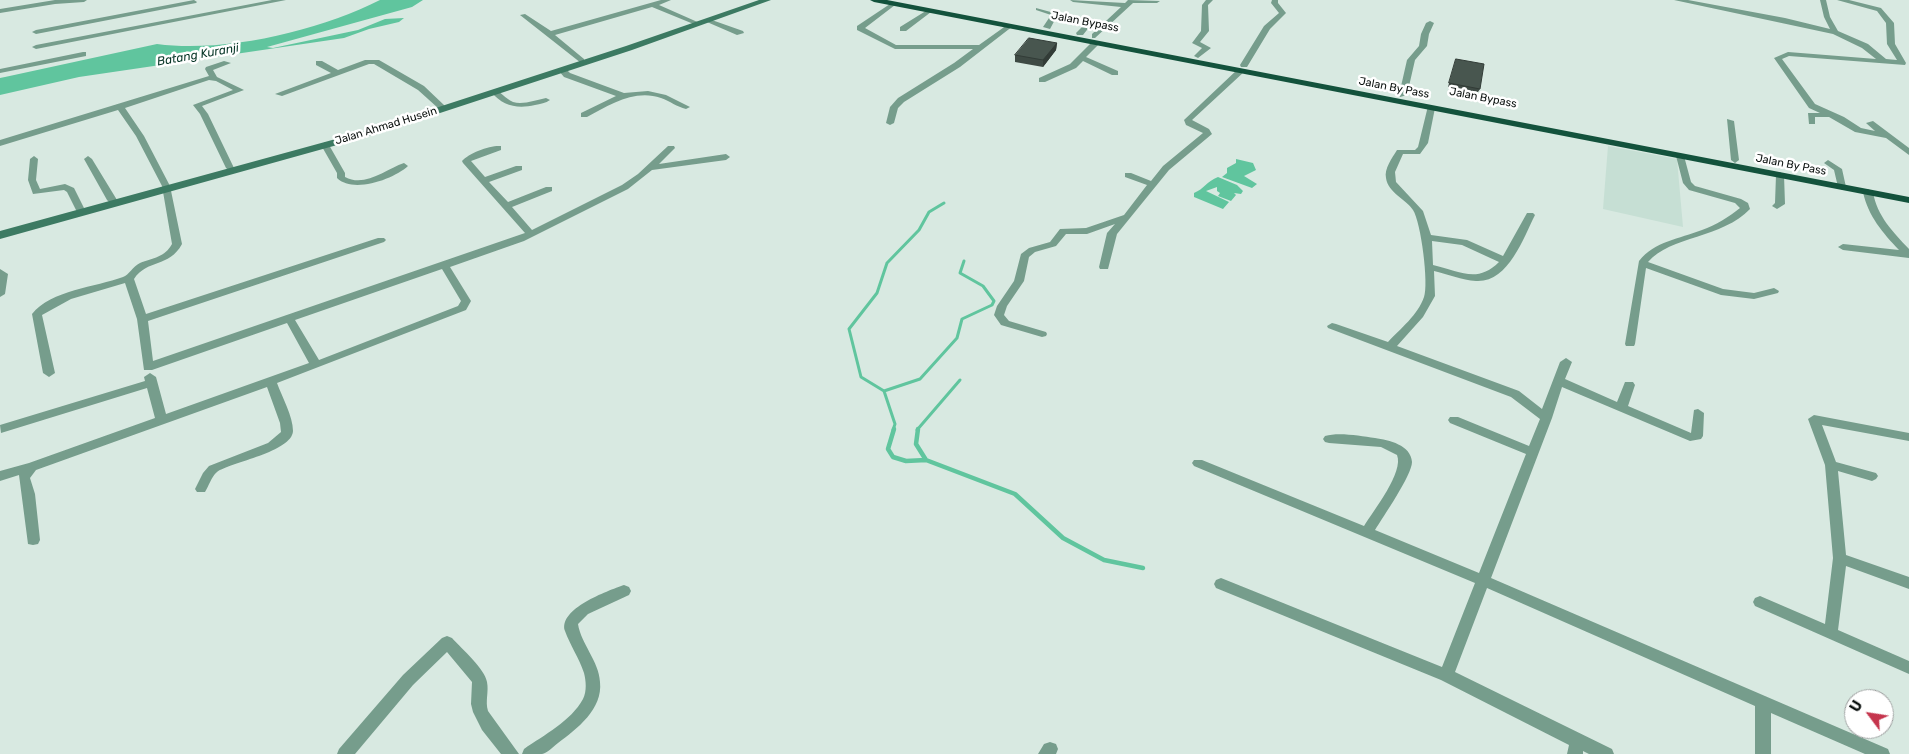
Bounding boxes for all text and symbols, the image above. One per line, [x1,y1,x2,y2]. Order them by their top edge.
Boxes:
street label: Jalan Bypass [1050,9,1120,35]
water label: Batang Kuranji [156,41,240,69]
street label: Jalan By Pass [1358,75,1430,101]
street label: Jalan Bypass [1448,85,1518,111]
street label: Jalan Ahmad Husein [333,104,439,148]
street label: Jalan By Pass [1755,152,1827,178]
north arrow [1844,689,1894,739]
text: U [1847,698,1866,715]

